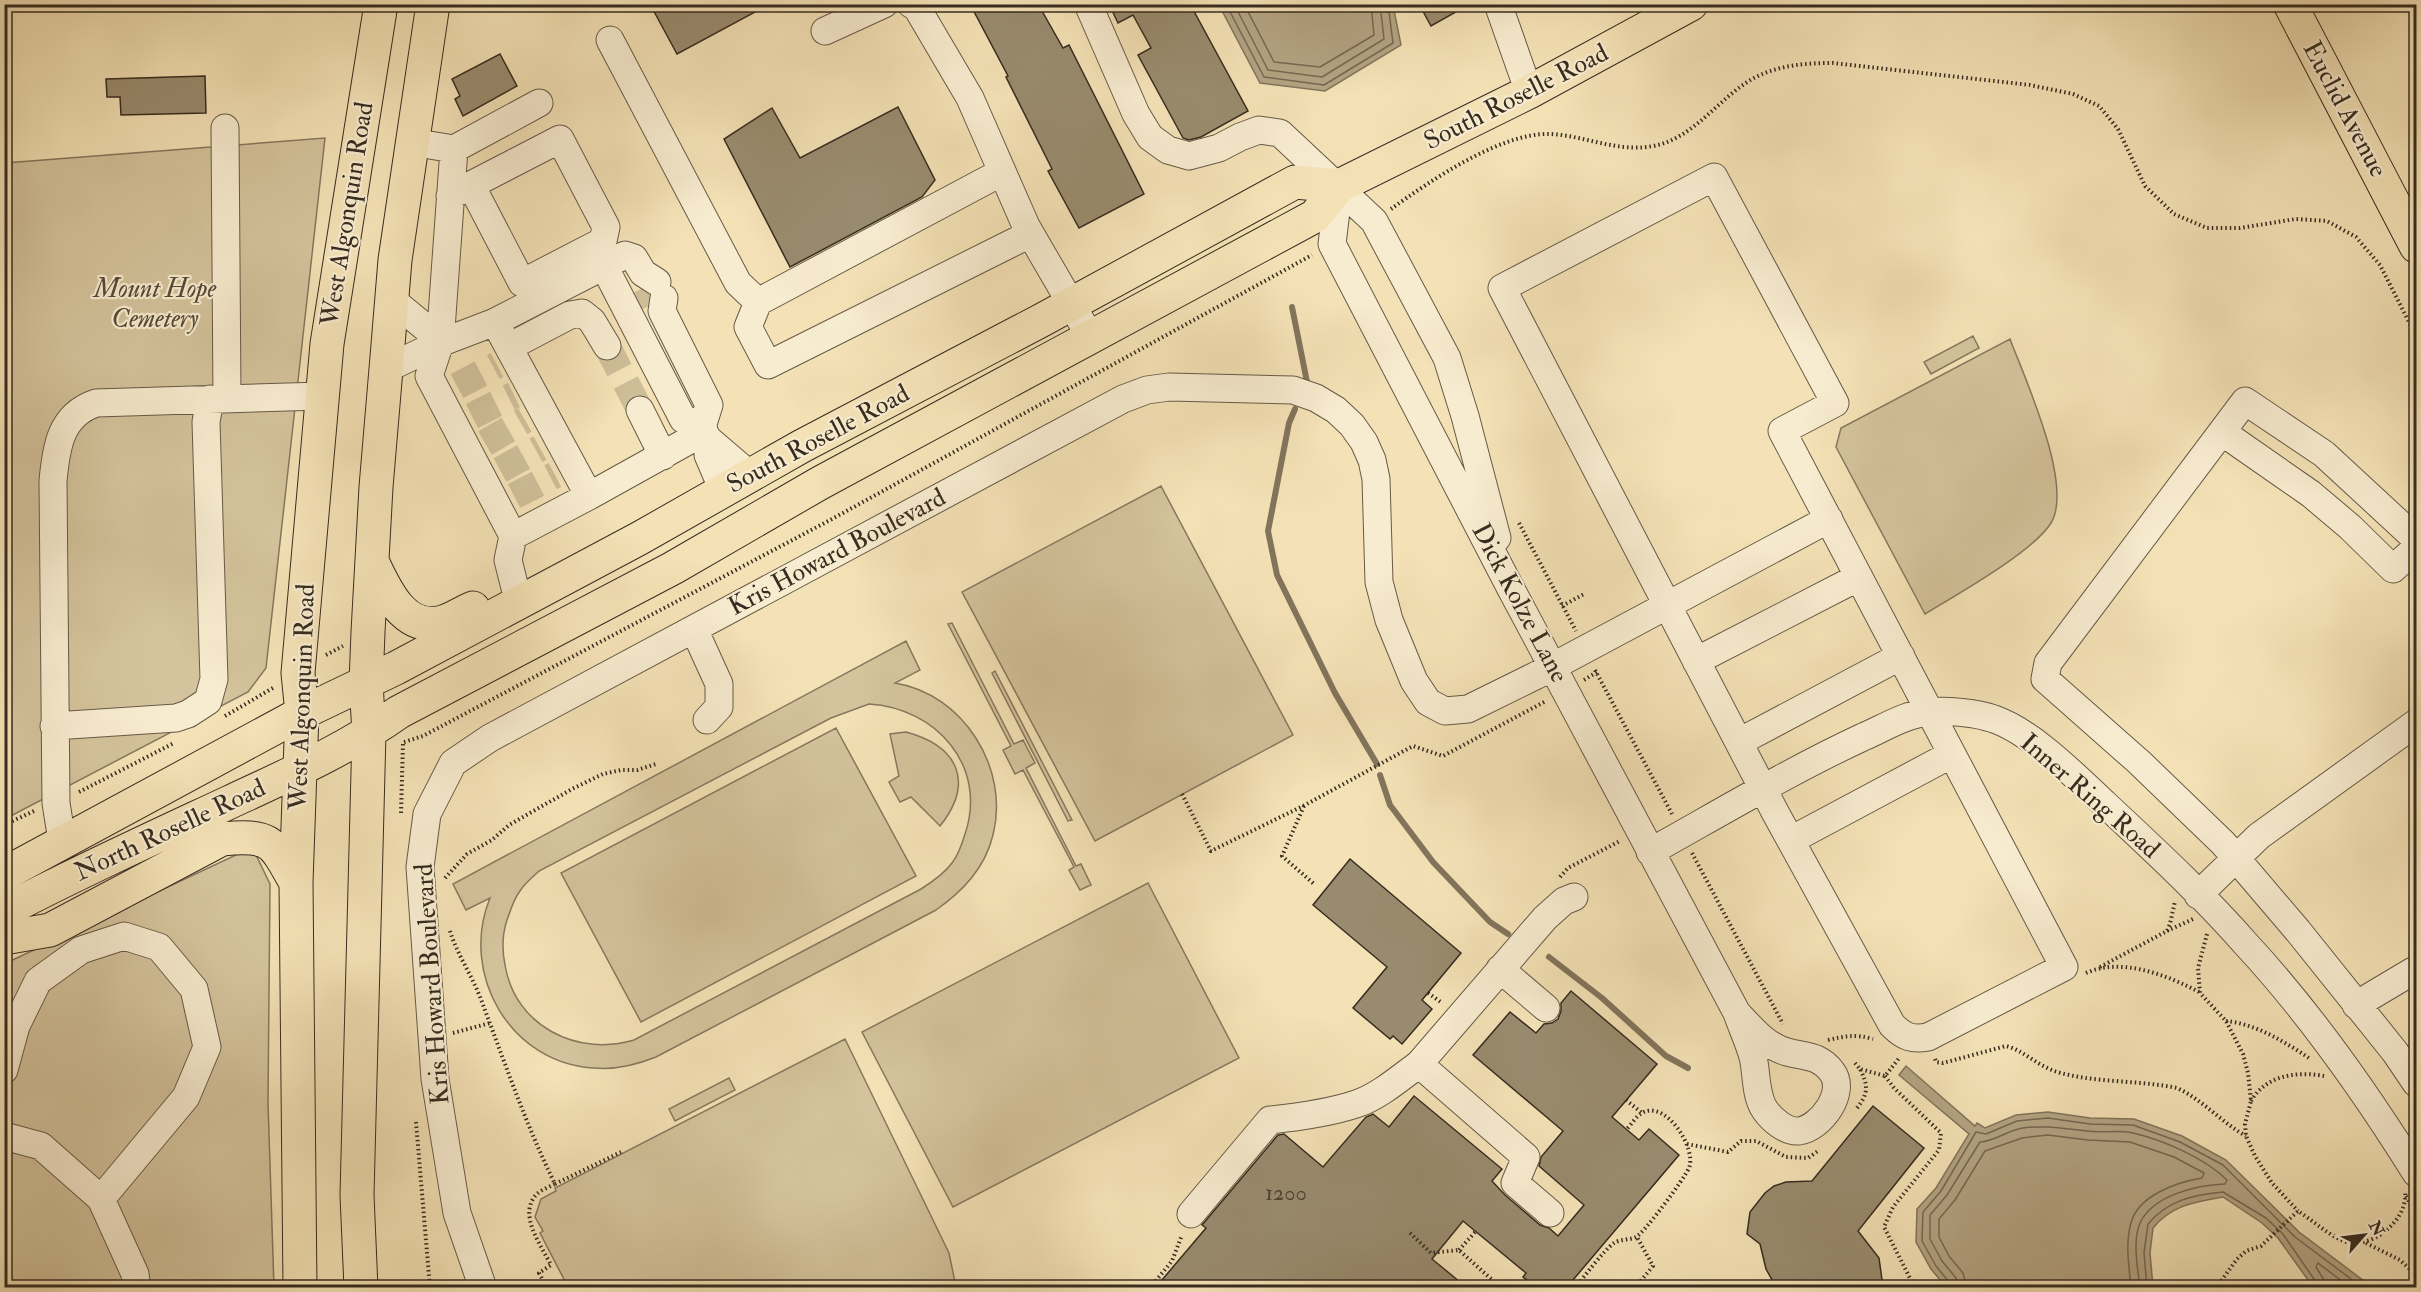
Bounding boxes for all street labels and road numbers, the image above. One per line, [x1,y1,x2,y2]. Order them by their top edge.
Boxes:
street label: Euclid Avenue [2296,35,2394,183]
street label: South Roselle Road [1419,37,1614,157]
street label: West Algonquin Road [313,99,381,329]
street label: South Roselle Road [721,377,915,501]
street label: Kris Howard Boulevard [723,481,951,623]
street label: Dick Kolze Lane [1465,518,1575,688]
street label: West Algonquin Road [282,583,322,812]
street label: Inner Ring Road [2014,727,2167,866]
street label: North Roselle Road [69,772,271,888]
street label: Kris Howard Boulevard [408,862,456,1106]

